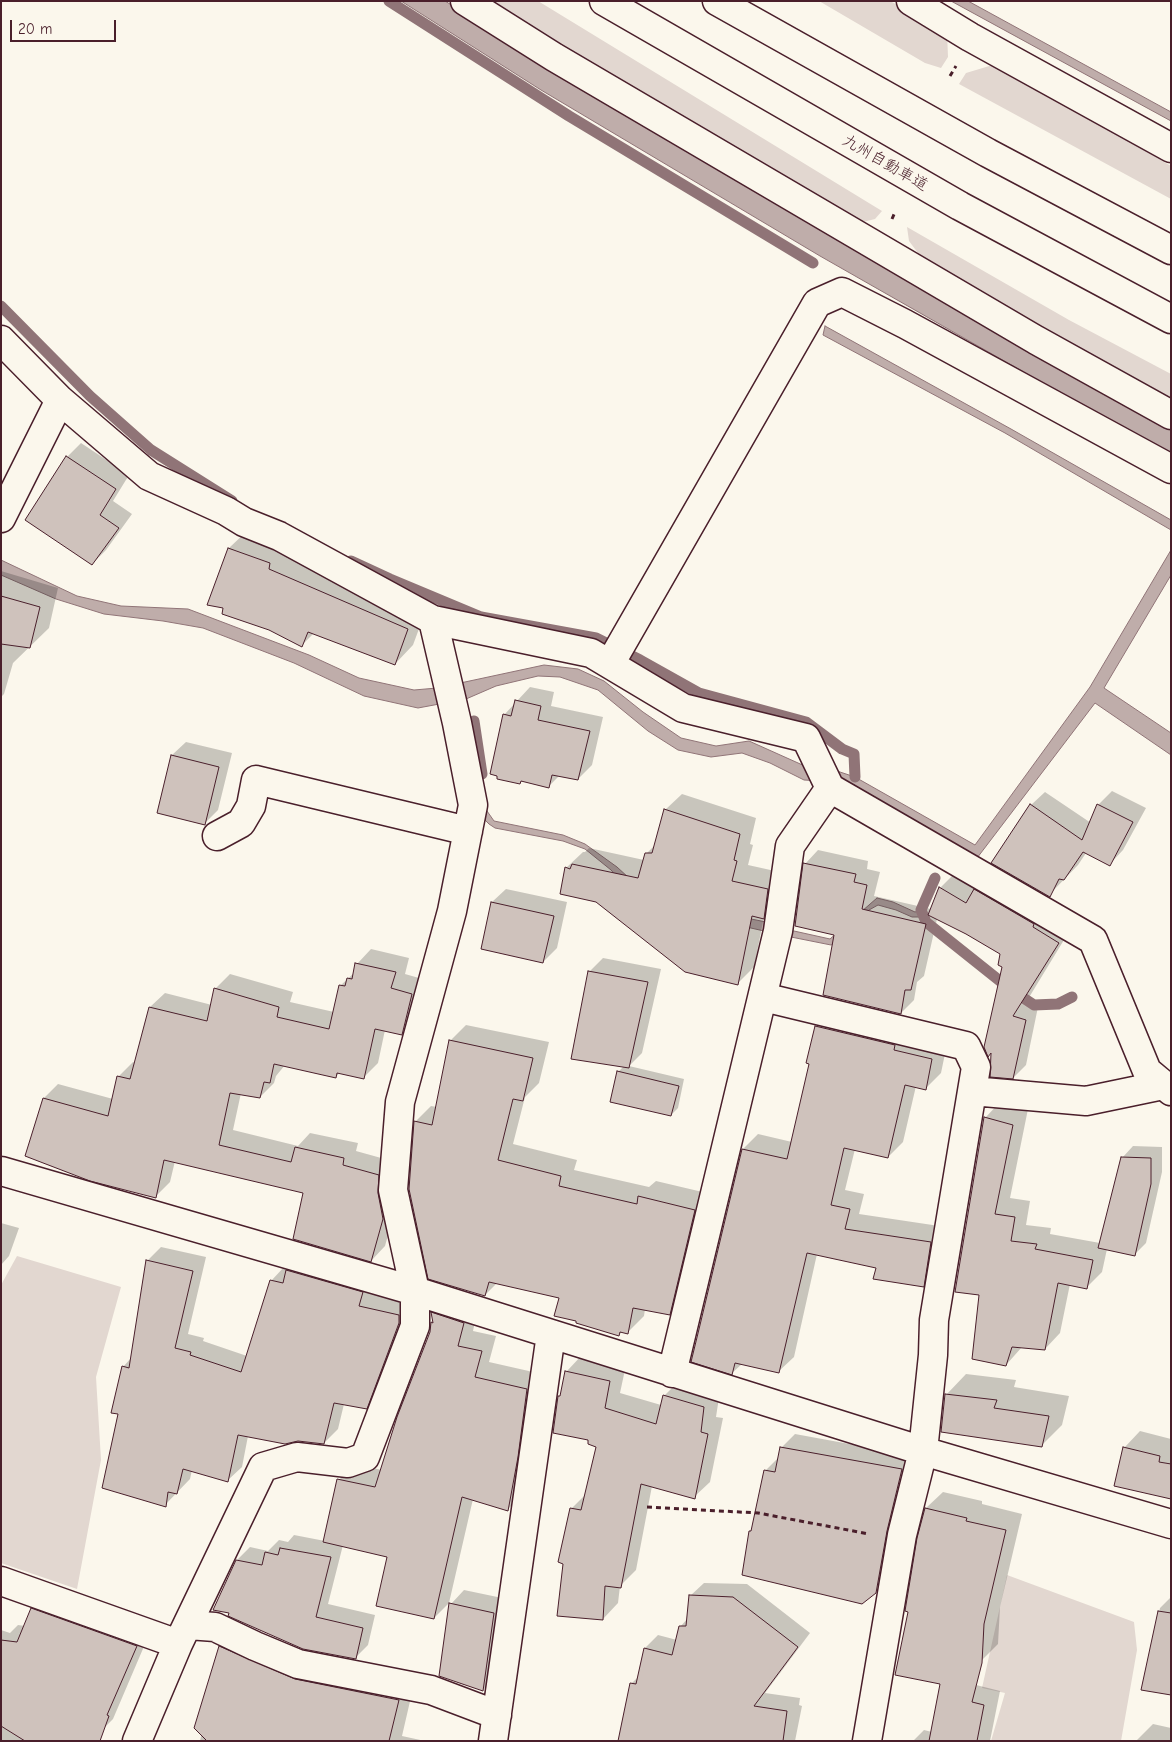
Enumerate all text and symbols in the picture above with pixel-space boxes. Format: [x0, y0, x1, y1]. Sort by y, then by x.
scale bar [12, 10, 119, 42]
text: 20 m [18, 20, 52, 38]
street label: 九州自動車道 [839, 131, 931, 195]

